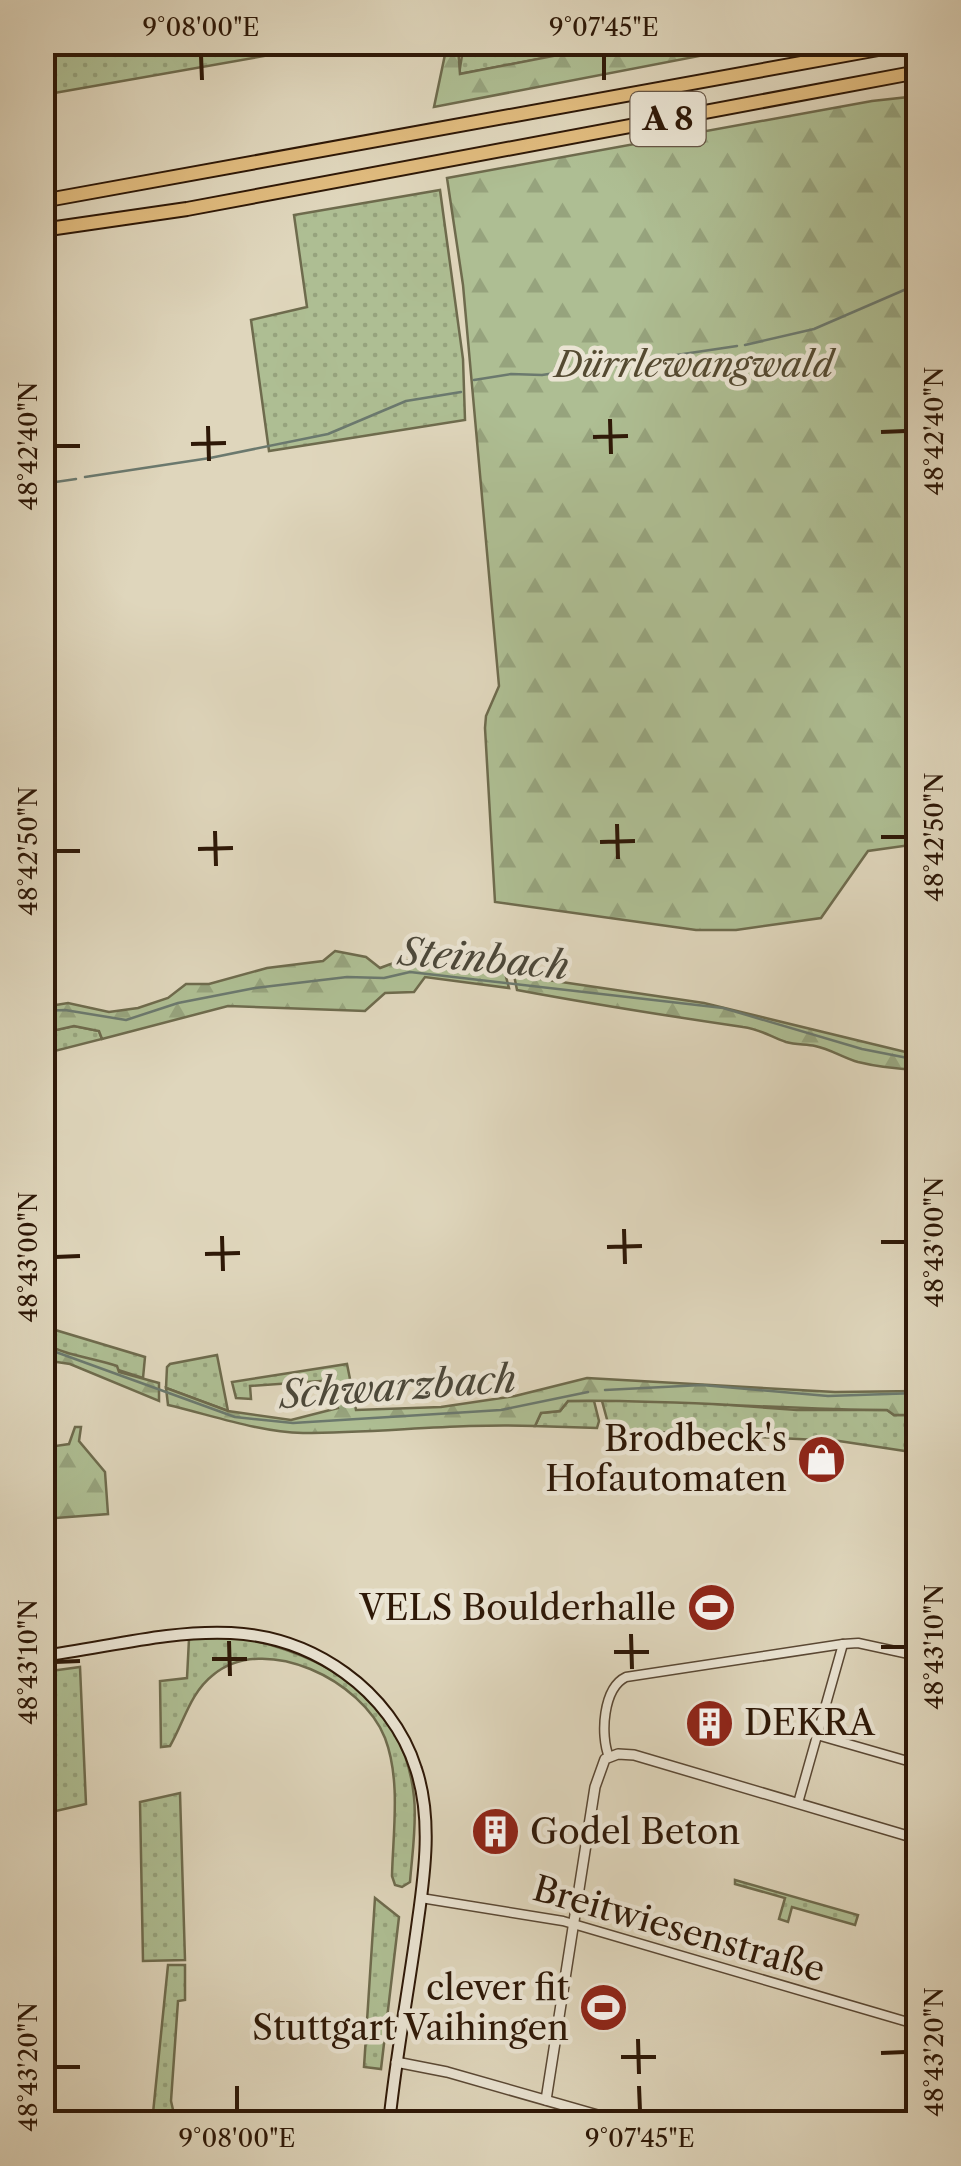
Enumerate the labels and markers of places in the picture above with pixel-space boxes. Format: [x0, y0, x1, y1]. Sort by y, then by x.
place label: Brodbeck's Hofautomaten [545, 1417, 787, 1500]
shop icon: Brodbeck's Hofautomaten [796, 1433, 848, 1485]
sports icon: VELS Boulderhalle [685, 1582, 737, 1634]
place label: VELS Boulderhalle [358, 1586, 676, 1629]
building icon: DEKRA [683, 1697, 735, 1749]
place label: DEKRA [744, 1701, 876, 1744]
building icon: Godel Beton [469, 1806, 521, 1858]
place label: Godel Beton [530, 1810, 740, 1853]
place label: clever fit Stuttgart Vaihingen [252, 1966, 570, 2049]
sports icon: clever fit Stuttgart Vaihingen [578, 1982, 630, 2034]

